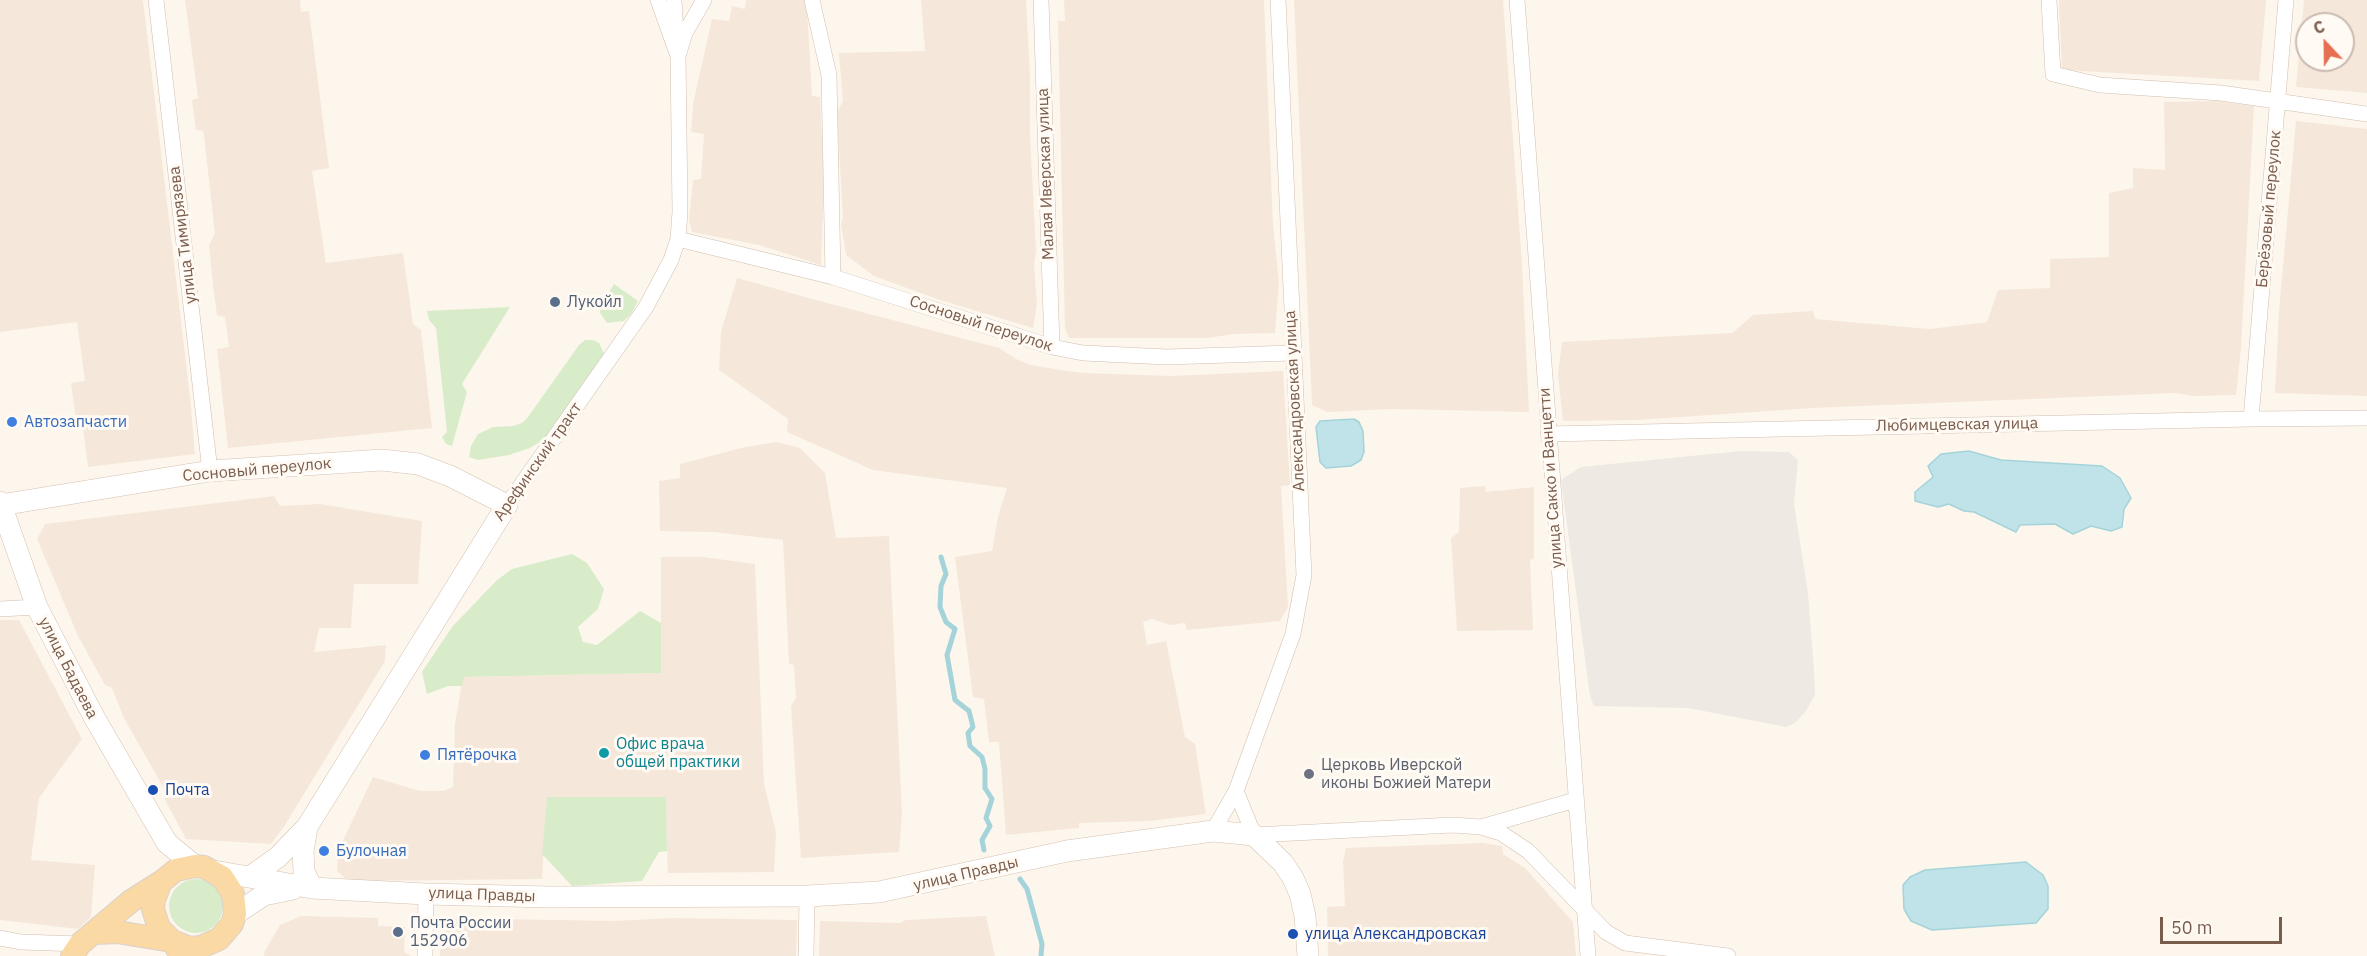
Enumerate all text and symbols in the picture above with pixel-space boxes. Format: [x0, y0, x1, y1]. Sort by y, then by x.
north arrow [2295, 12, 2355, 72]
text: С [2310, 16, 2328, 38]
street label: Малая Иверская улица [1033, 88, 1059, 260]
street label: Берёзовый переулок [2253, 129, 2285, 289]
street label: улица Тимирязева [165, 165, 201, 305]
place label: Лукойл [567, 292, 622, 312]
street label: Сосновый переулок [907, 292, 1055, 356]
marker: Лукойл [548, 295, 562, 309]
street label: Александровская улица [1281, 310, 1309, 492]
street label: улица Сакко и Ванцетти [1535, 387, 1567, 569]
street label: Арефинский тракт [490, 399, 586, 525]
place label: Автозапчасти [24, 412, 127, 432]
street label: Любимцевская улица [1876, 414, 2038, 436]
marker: Автозапчасти [5, 415, 19, 429]
street label: Сосновый переулок [182, 454, 332, 486]
street label: улица Бадаева [34, 614, 102, 722]
place label: Офис врача общей практики [616, 734, 740, 772]
place label: Пятёрочка [437, 745, 517, 765]
marker: Офис врача общей практики [597, 746, 611, 760]
marker: Пятёрочка [418, 748, 432, 762]
place label: Церковь Иверской иконы Божией Матери [1321, 755, 1491, 793]
marker: Церковь Иверской иконы Божией Матери [1302, 767, 1316, 781]
place label: Почта [165, 780, 210, 800]
marker: Почта [146, 783, 160, 797]
place label: Булочная [336, 841, 407, 861]
marker: Булочная [317, 844, 331, 858]
street label: улица Правды [912, 853, 1020, 895]
street label: улица Правды [428, 884, 536, 906]
scale bar [2163, 905, 2284, 943]
place label: Почта России 152906 [410, 913, 511, 951]
text: 50 m [2171, 916, 2213, 939]
place label: улица Александровская [1305, 924, 1486, 944]
marker: Почта России 152906 [391, 925, 405, 939]
marker: улица Александровская [1286, 927, 1300, 941]

